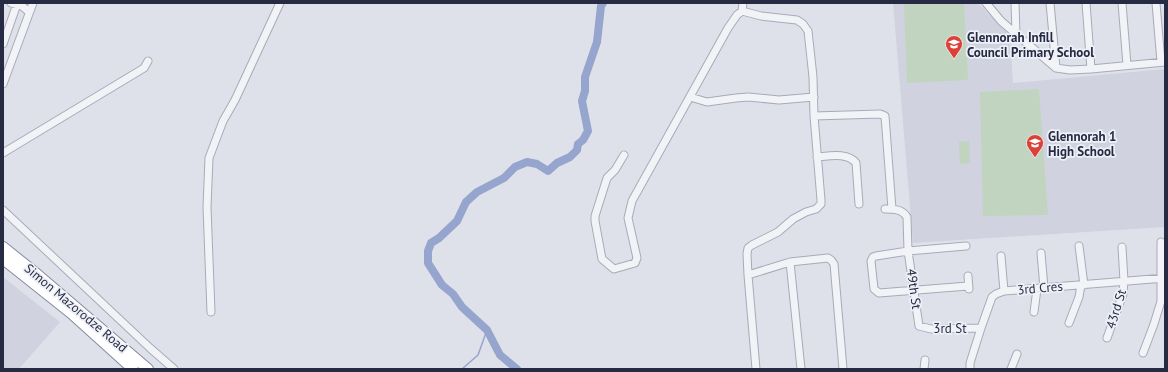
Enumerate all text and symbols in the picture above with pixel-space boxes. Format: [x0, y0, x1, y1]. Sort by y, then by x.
place label: Glennorah Infill Council Primary School [967, 29, 1094, 61]
school or university icon: Glennorah Infill Council Primary School [944, 34, 964, 59]
place label: Glennorah 1 High School [1048, 128, 1116, 160]
school or university icon: Glennorah 1 High School [1025, 133, 1045, 158]
street label: Simon Mazorodze Road [21, 260, 131, 356]
street label: 49th St [903, 268, 925, 311]
street label: 3rd Cres [1017, 278, 1063, 298]
street label: 43rd St [1102, 287, 1130, 331]
street label: 3rd St [933, 320, 967, 337]

